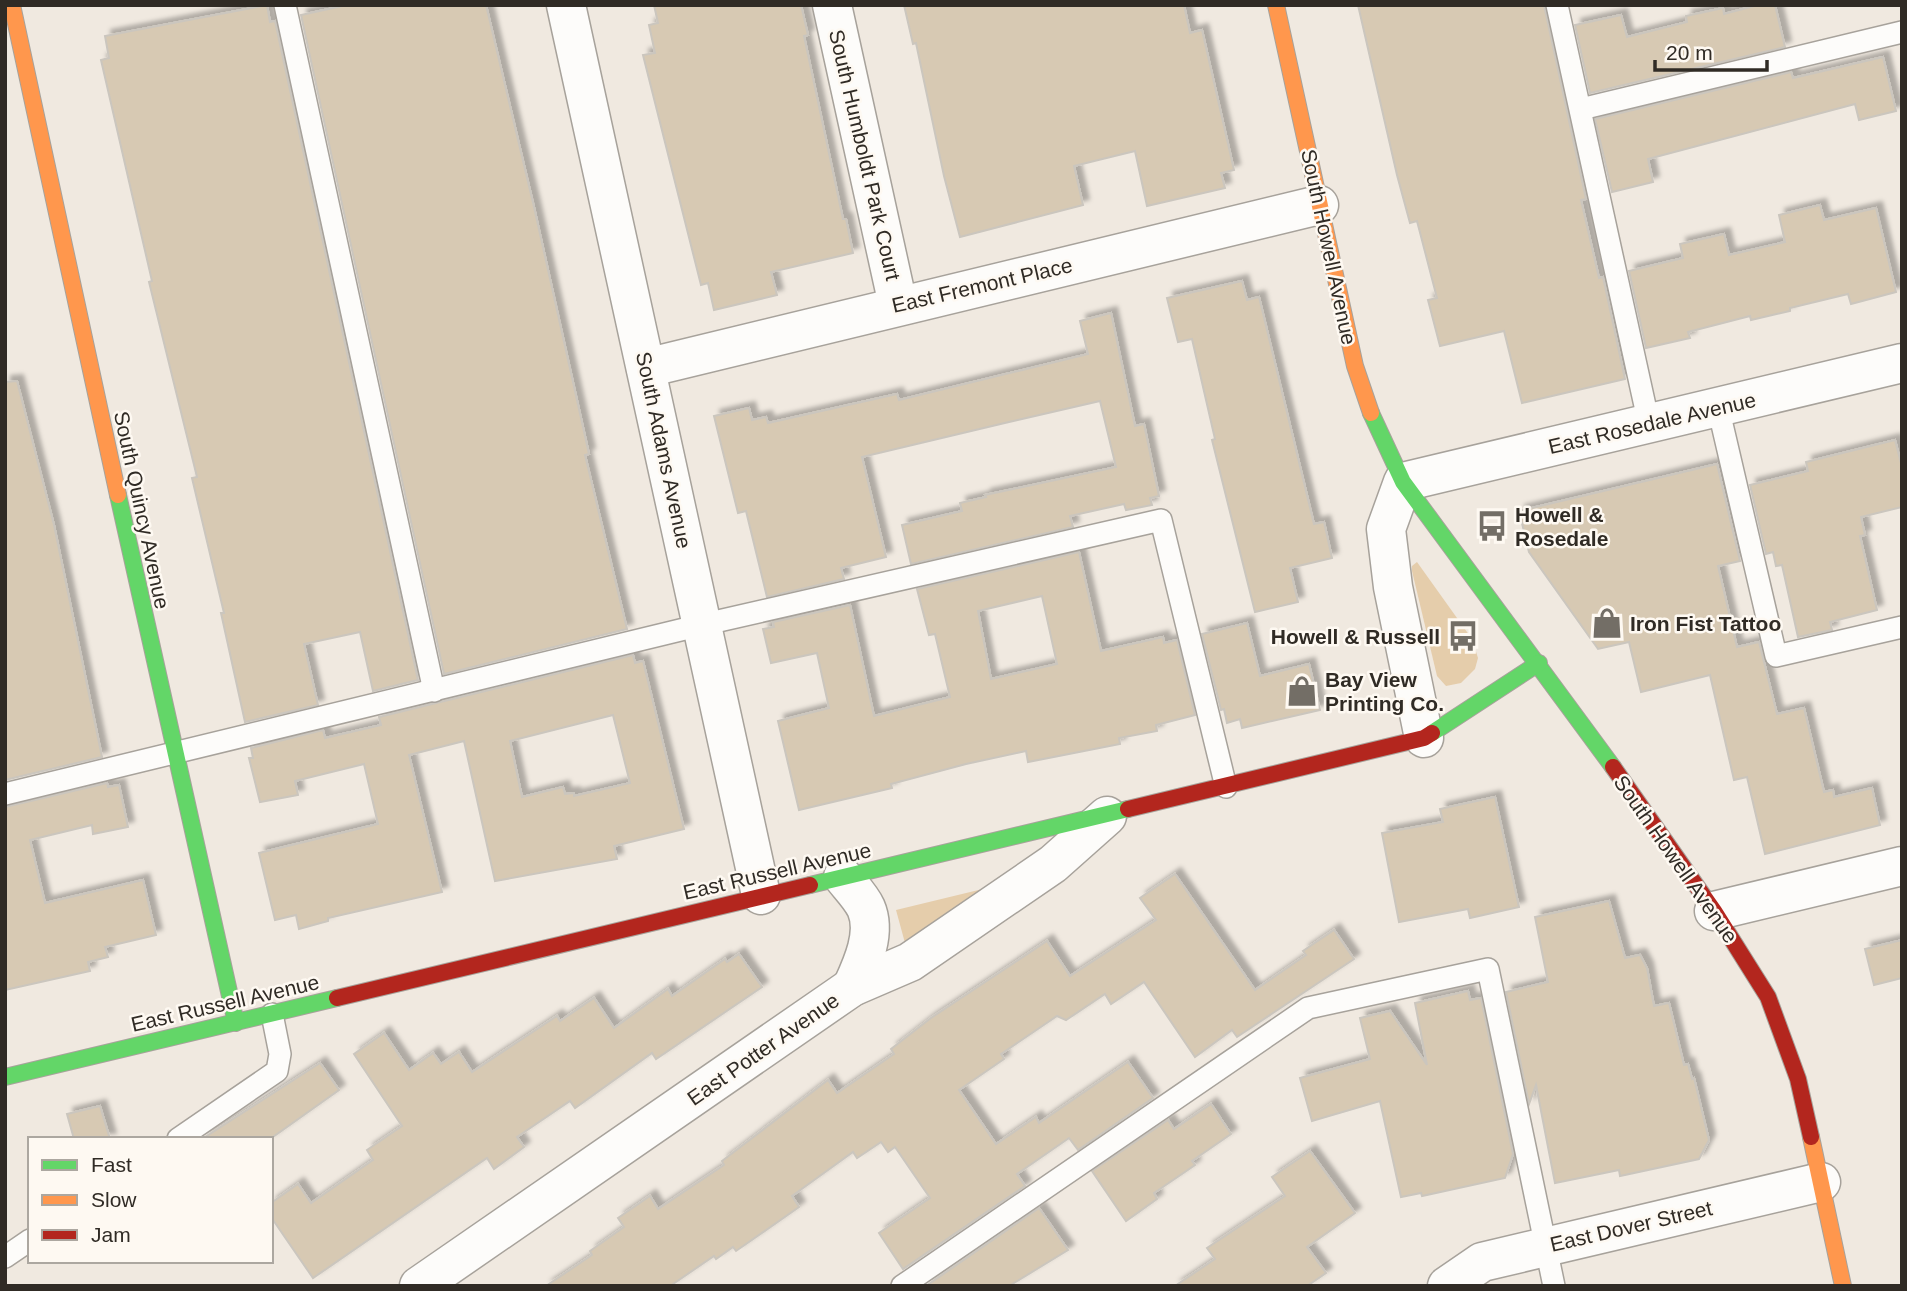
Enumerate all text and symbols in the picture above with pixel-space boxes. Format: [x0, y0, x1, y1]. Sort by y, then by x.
street label: South Humboldt Park Court [825, 27, 905, 283]
scale bar [1655, 28, 1767, 72]
text: 20 m [1666, 41, 1713, 64]
street label: South Howell Avenue [1297, 147, 1361, 347]
street label: East Fremont Place [890, 253, 1074, 317]
street label: South Adams Avenue [632, 350, 696, 550]
street label: East Rosedale Avenue [1546, 388, 1758, 458]
street label: South Quincy Avenue [110, 409, 174, 611]
place label: Howell & Rosedale [1515, 503, 1608, 550]
bus stop icon: Howell & Rosedale [1475, 509, 1509, 543]
shop icon: Iron Fist Tattoo [1590, 606, 1624, 640]
place label: Iron Fist Tattoo [1630, 612, 1781, 635]
bus stop icon: Howell & Russell [1446, 619, 1480, 653]
place label: Howell & Russell [1271, 625, 1440, 648]
place label: Bay View Printing Co. [1325, 668, 1444, 715]
shop icon: Bay View Printing Co. [1285, 674, 1319, 708]
street label: South Howell Avenue [1609, 771, 1743, 947]
street label: East Russell Avenue [681, 838, 873, 904]
street label: East Russell Avenue [129, 970, 321, 1036]
street label: East Potter Avenue [683, 988, 843, 1110]
legend [28, 1137, 273, 1263]
text: Fast [91, 1153, 132, 1176]
text: Slow [91, 1188, 137, 1211]
street label: East Dover Street [1548, 1196, 1714, 1256]
text: Jam [91, 1223, 131, 1246]

